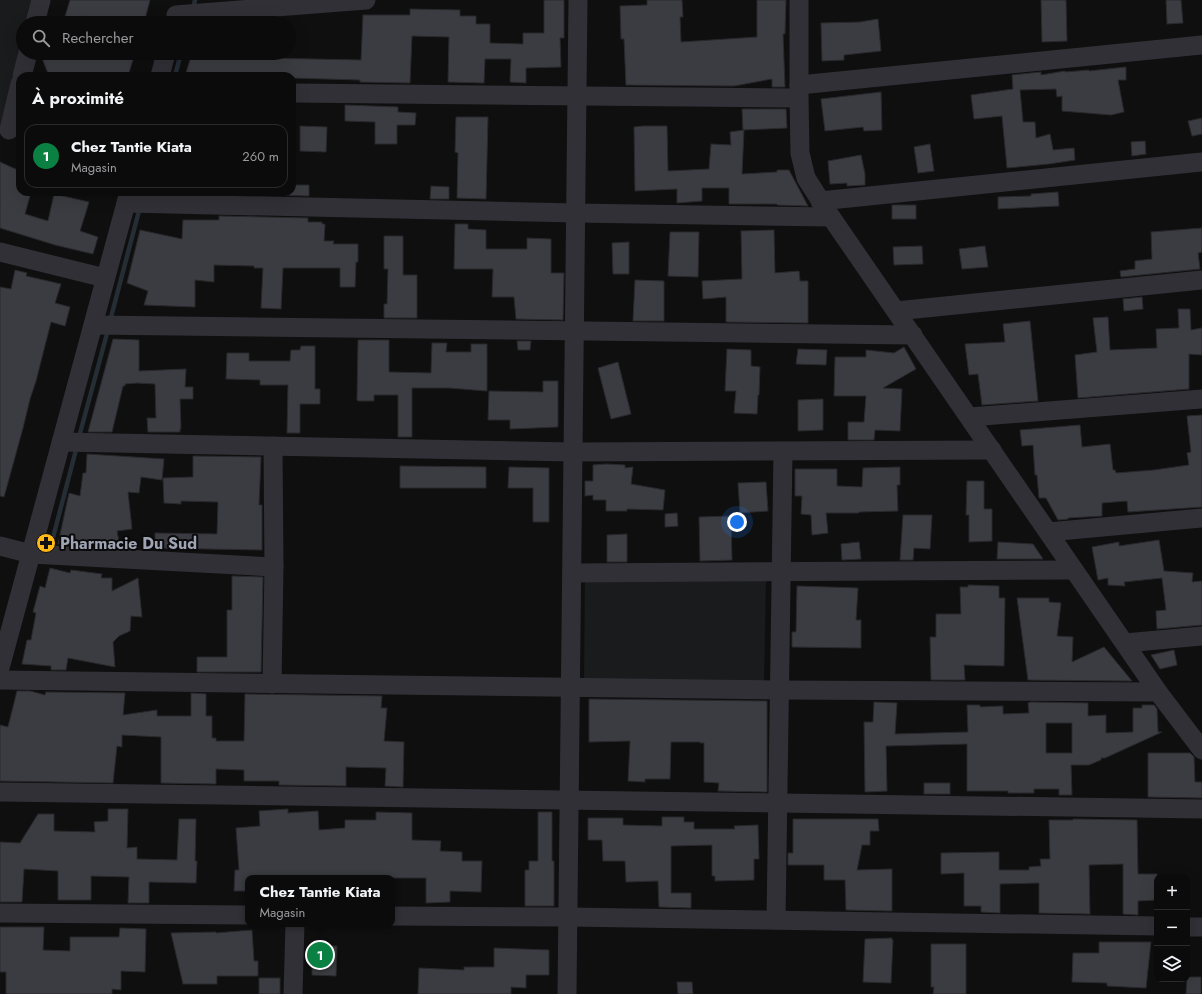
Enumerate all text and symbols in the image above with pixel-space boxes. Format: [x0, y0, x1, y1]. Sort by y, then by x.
search box [16, 16, 296, 60]
icon: search [30, 27, 52, 49]
text: Rechercher [62, 27, 134, 49]
text: À proximité [32, 86, 124, 110]
text: Chez Tantie Kiata [71, 136, 192, 158]
text: 1 [43, 147, 49, 166]
text: 260 m [242, 147, 279, 166]
text: Magasin [71, 158, 117, 177]
your location [727, 512, 747, 532]
pharmacy icon: Pharmacie Du Sud [35, 532, 57, 554]
place label: Pharmacie Du Sud [60, 532, 197, 555]
map controls [1154, 874, 1190, 982]
button: + [1154, 874, 1190, 910]
popup [245, 875, 395, 927]
text: Chez Tantie Kiata [260, 881, 380, 903]
text: Magasin [260, 903, 305, 922]
button: − [1154, 910, 1190, 946]
pin: 1 [307, 940, 333, 970]
button: layers [1154, 946, 1190, 982]

